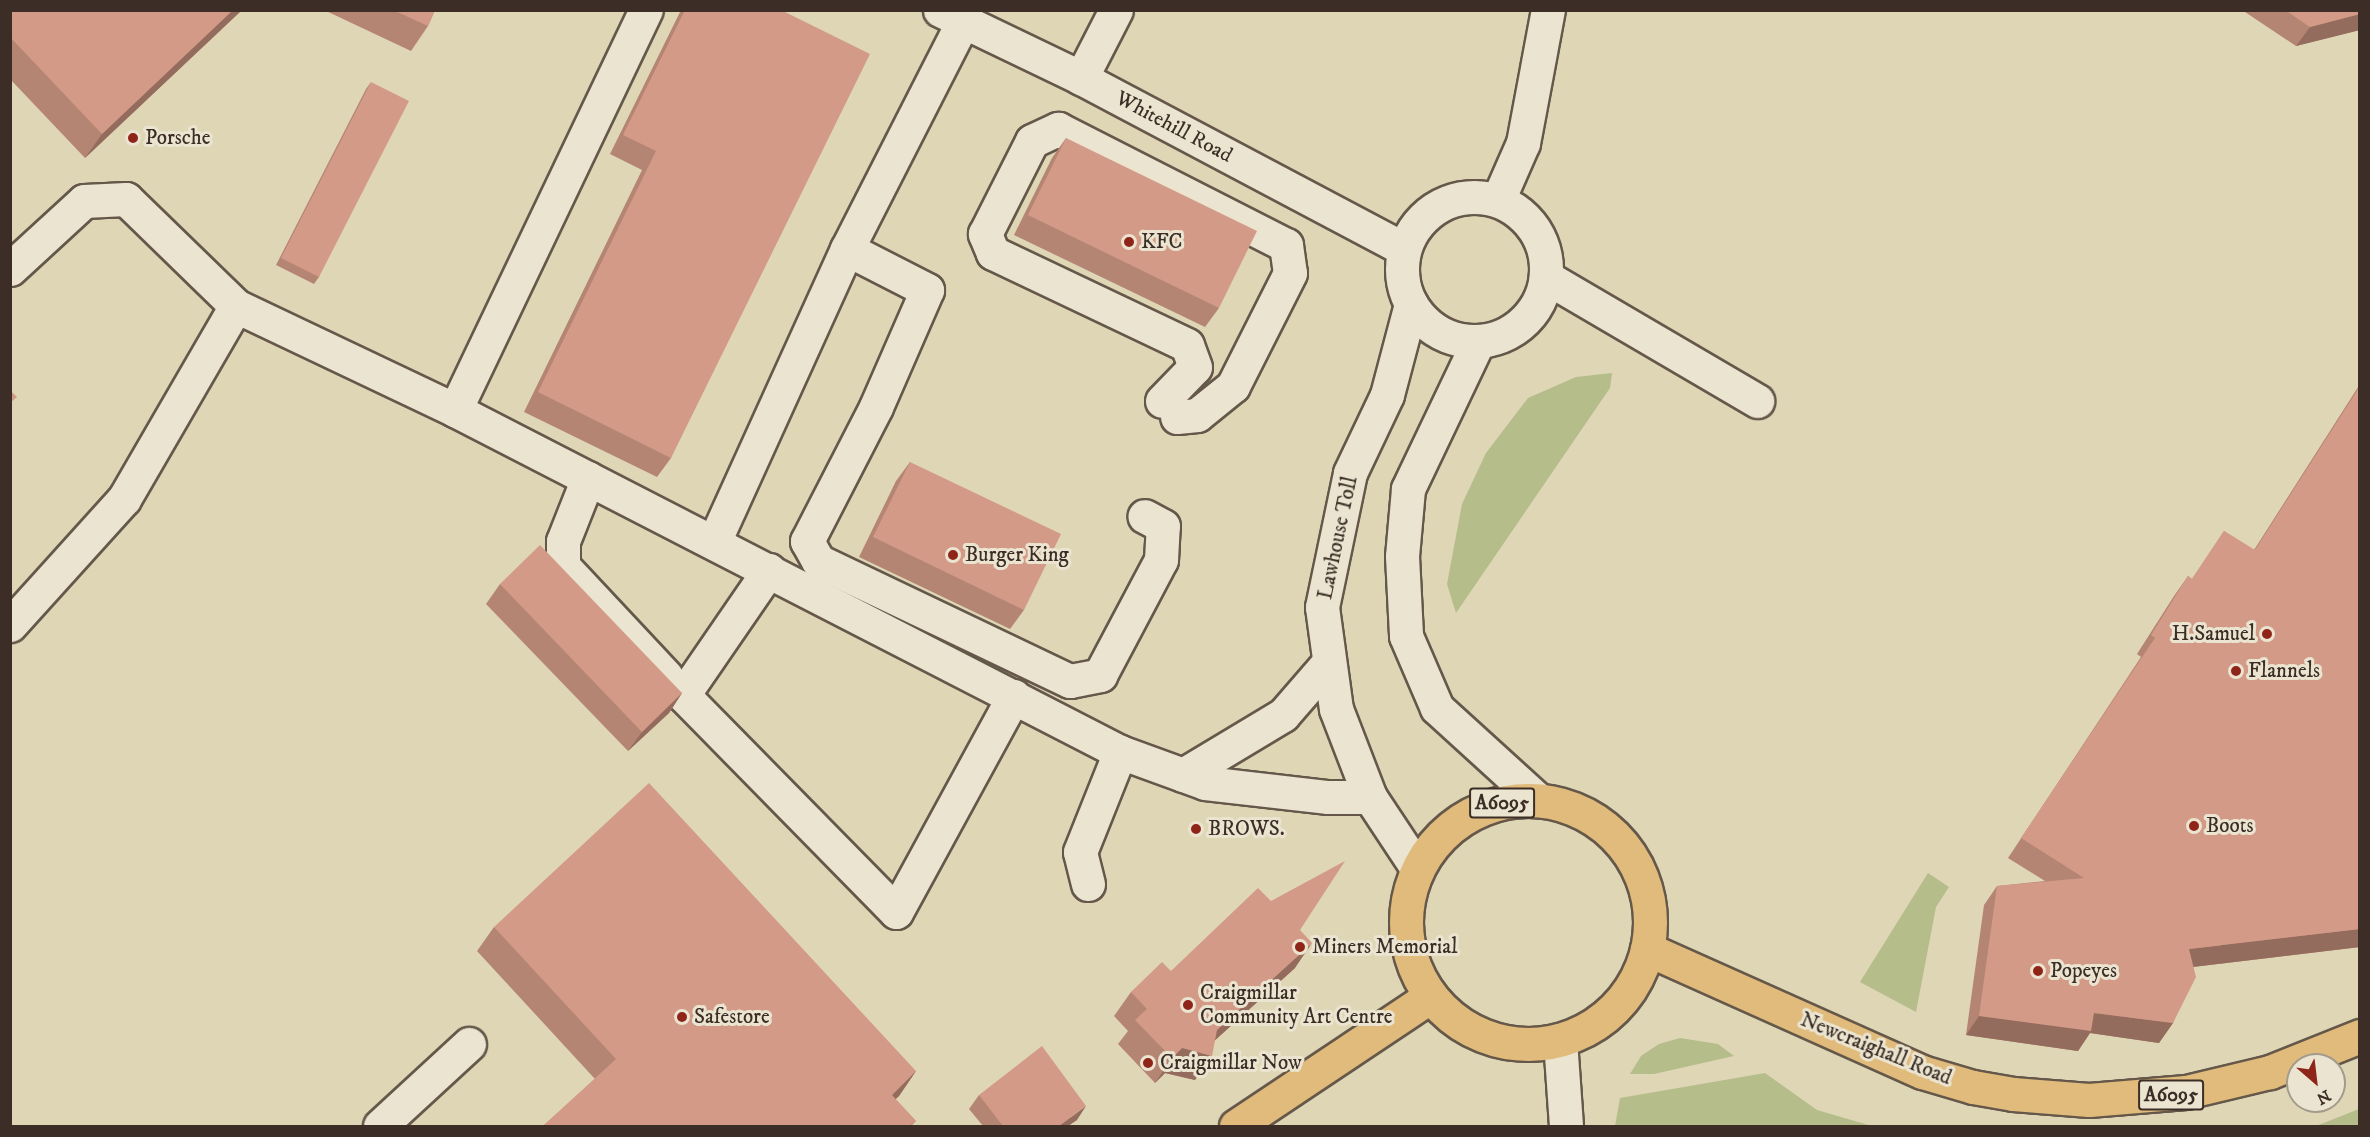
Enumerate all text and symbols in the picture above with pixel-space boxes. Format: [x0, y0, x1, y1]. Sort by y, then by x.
street label: Whitehill Road [1111, 86, 1237, 168]
place label: Porsche [145, 125, 210, 151]
marker: Porsche [126, 131, 140, 145]
place label: KFC [1141, 229, 1183, 255]
marker: KFC [1122, 235, 1136, 249]
street label: Lawhouse Toll [1313, 474, 1363, 602]
place label: Burger King [965, 542, 1069, 568]
marker: Burger King [946, 548, 960, 562]
place label: H.Samuel [2172, 621, 2255, 647]
marker: H.Samuel [2260, 627, 2274, 641]
place label: Flannels [2248, 658, 2320, 684]
marker: Flannels [2229, 664, 2243, 678]
road number: A6095 [1469, 786, 1535, 820]
place label: Boots [2206, 813, 2253, 839]
place label: BROWS. [1208, 816, 1285, 842]
marker: Boots [2187, 819, 2201, 833]
marker: BROWS. [1189, 822, 1203, 836]
place label: Miners Memorial [1312, 934, 1457, 960]
marker: Miners Memorial [1293, 940, 1307, 954]
place label: Popeyes [2050, 958, 2117, 984]
marker: Popeyes [2031, 964, 2045, 978]
place label: Craigmillar Community Art Centre [1200, 980, 1392, 1030]
marker: Craigmillar Community Art Centre [1181, 998, 1195, 1012]
place label: Safestore [694, 1004, 770, 1030]
street label: Newcraighall Road [1797, 1007, 1955, 1091]
marker: Safestore [675, 1010, 689, 1024]
place label: Craigmillar Now [1160, 1050, 1302, 1076]
north arrow [2286, 1053, 2346, 1113]
marker: Craigmillar Now [1141, 1056, 1155, 1070]
road number: A6095 [2138, 1078, 2204, 1112]
text: N [2313, 1085, 2334, 1109]

